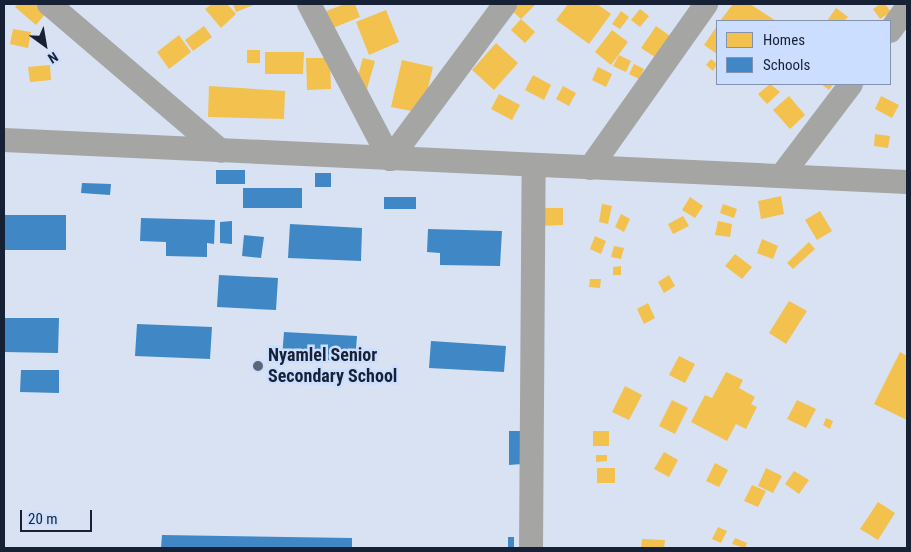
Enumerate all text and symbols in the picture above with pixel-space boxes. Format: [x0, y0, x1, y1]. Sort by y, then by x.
north arrow [20, 20, 70, 70]
legend [716, 20, 891, 85]
text: Homes [763, 31, 805, 49]
text: N [45, 49, 61, 67]
text: Schools [763, 56, 810, 74]
place label: Nyamlel Senior Secondary School [268, 345, 397, 388]
marker: Nyamlel Senior Secondary School [252, 360, 264, 372]
scale bar [22, 500, 95, 532]
text: 20 m [28, 510, 58, 528]

